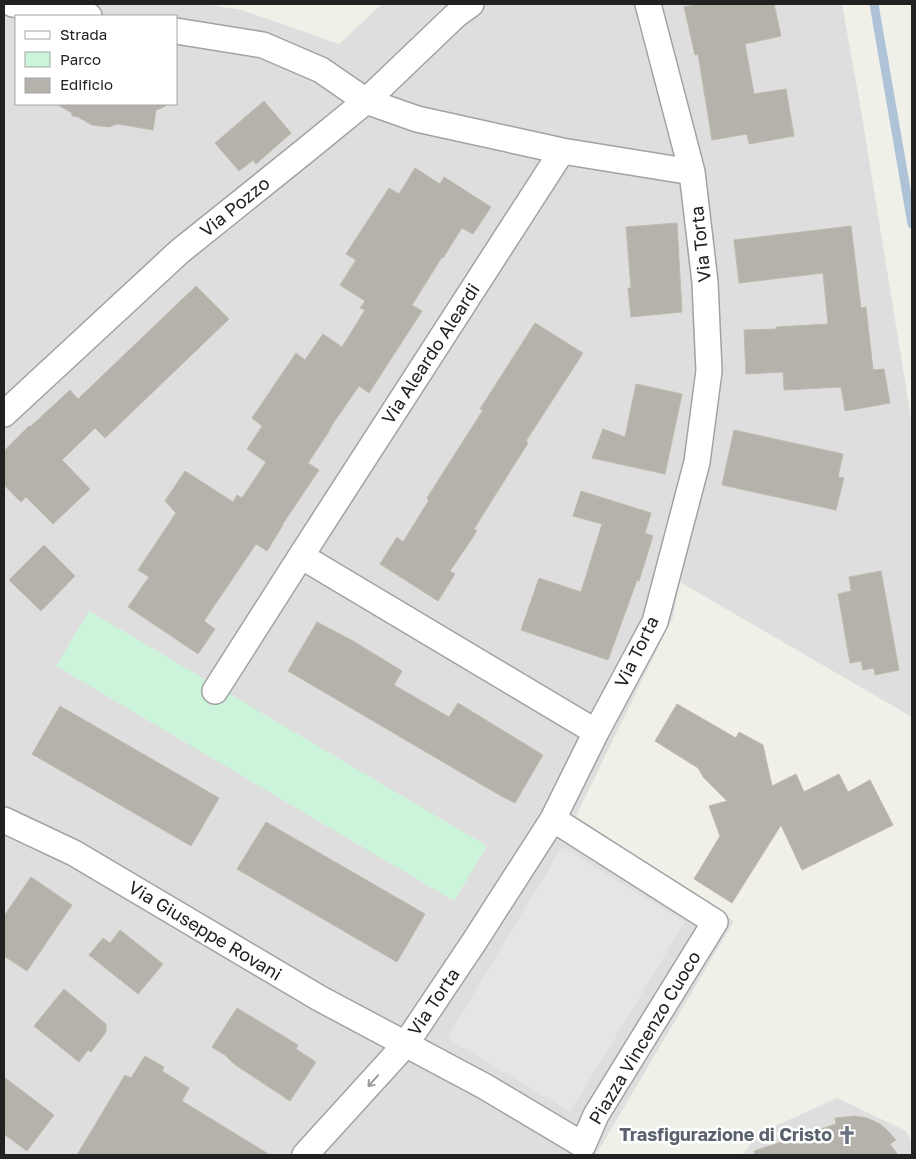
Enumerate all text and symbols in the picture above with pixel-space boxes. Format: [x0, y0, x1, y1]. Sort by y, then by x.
legend [15, 15, 178, 105]
text: Strada [60, 25, 107, 43]
text: Parco [60, 50, 101, 68]
text: Edificio [60, 75, 113, 93]
street label: Via Pozzo [195, 171, 274, 241]
street label: Via Torta [685, 205, 715, 283]
street label: Via Aleardo Aleardi [376, 279, 484, 428]
street label: Via Torta [609, 612, 663, 691]
street label: Via Giuseppe Rovani [125, 876, 286, 985]
street label: Piazza Vincenzo Cuoco [584, 947, 705, 1128]
street label: Via Torta [403, 964, 464, 1039]
one-way arrow [367, 1074, 378, 1087]
place label: Trasfigurazione di Cristo [619, 1123, 832, 1145]
church icon: Trasfigurazione di Cristo [836, 1124, 858, 1146]

